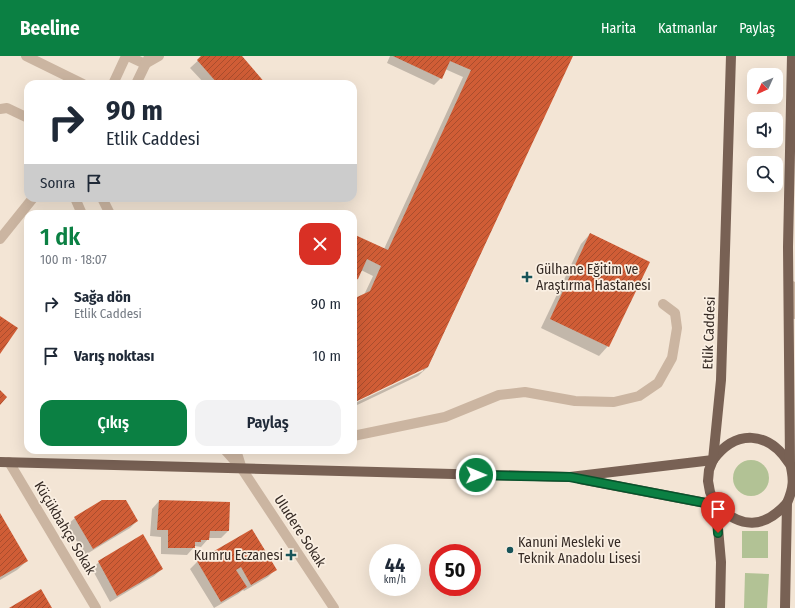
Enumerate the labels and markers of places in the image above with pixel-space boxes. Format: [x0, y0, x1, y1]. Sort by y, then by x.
place label: Gülhane Eğitim ve Araştırma Hastanesi [536, 261, 651, 294]
marker: Gülhane Eğitim ve Araştırma Hastanesi [521, 271, 533, 283]
pin [701, 492, 735, 533]
place label: Kanuni Mesleki ve Teknik Anadolu Lisesi [518, 534, 641, 567]
marker: Kanuni Mesleki ve Teknik Anadolu Lisesi [505, 545, 515, 555]
place label: Kumru Eczanesi [194, 547, 283, 564]
marker: Kumru Eczanesi [286, 550, 296, 560]

